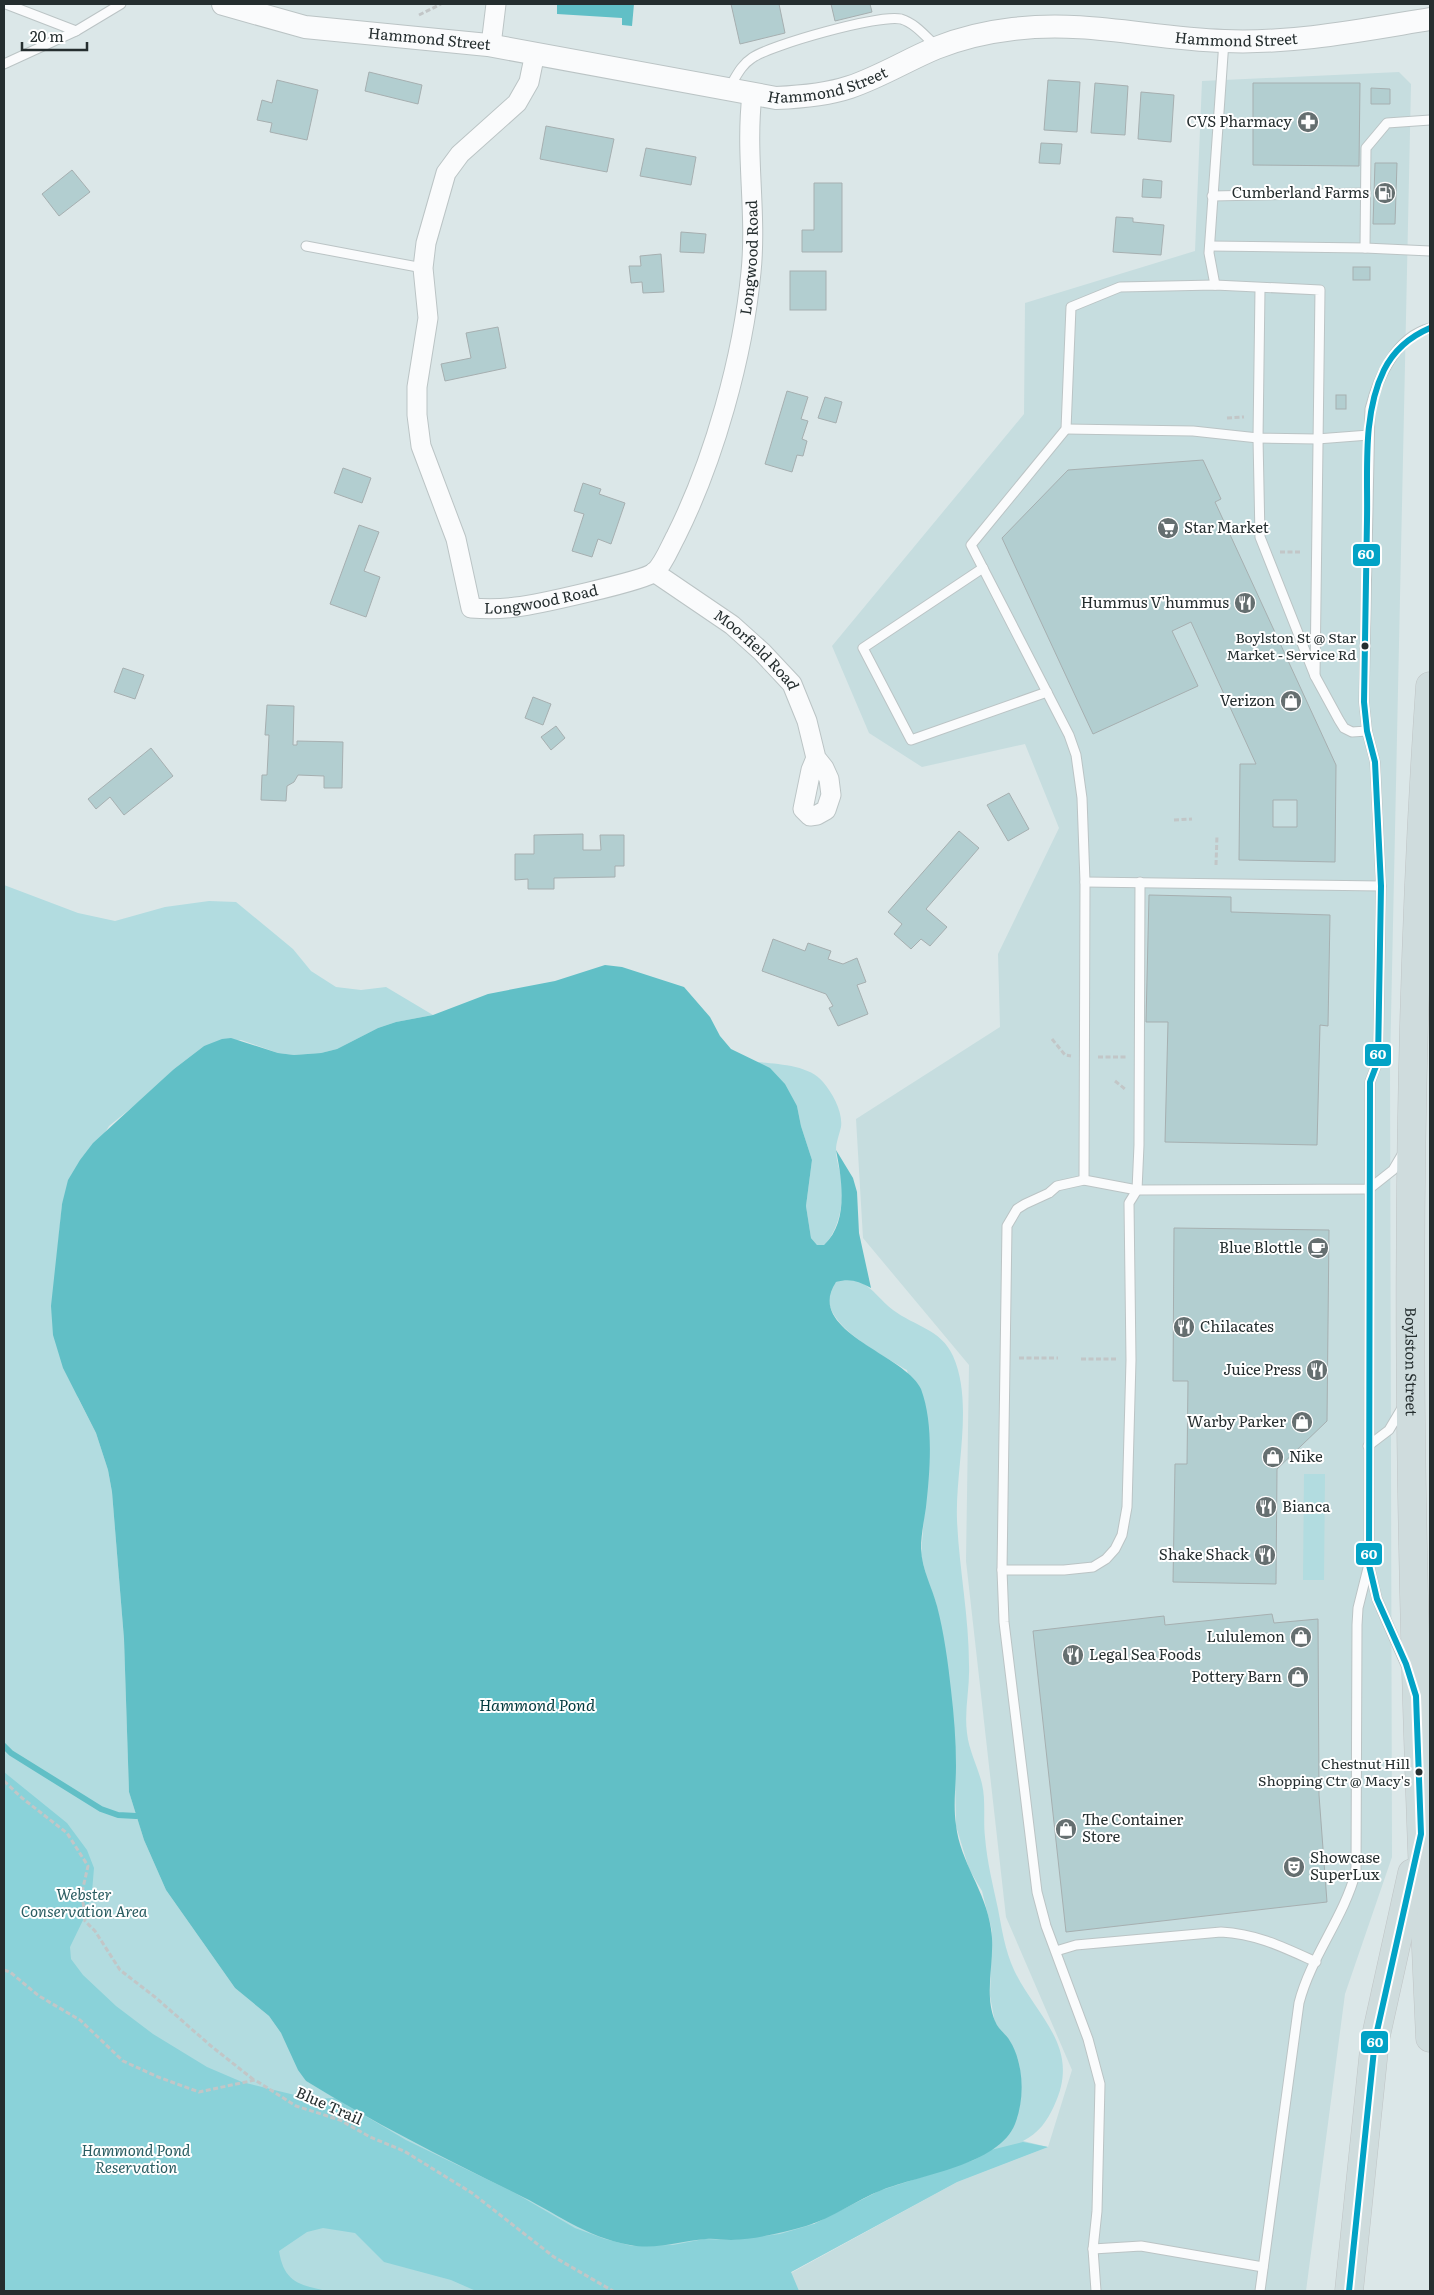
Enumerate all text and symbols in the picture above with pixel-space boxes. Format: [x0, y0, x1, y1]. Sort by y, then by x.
scale bar [22, 20, 88, 52]
street label: Hammond Street [367, 20, 492, 55]
text: 20 m [30, 24, 64, 47]
street label: Hammond Street [1174, 25, 1299, 51]
street label: Hammond Street [766, 60, 891, 109]
place label: CVS Pharmacy [1187, 109, 1292, 132]
pharmacy icon: CVS Pharmacy [1296, 110, 1320, 134]
place label: Cumberland Farms [1232, 180, 1369, 203]
fuel station icon: Cumberland Farms [1373, 181, 1397, 205]
street label: Longwood Road [733, 200, 763, 316]
place label: Star Market [1184, 515, 1269, 538]
supermarket icon: Star Market [1156, 516, 1180, 540]
line badge: 60 [1352, 543, 1381, 567]
text: 60 [1358, 543, 1375, 563]
street label: Longwood Road [484, 577, 600, 619]
place label: Hummus V'hummus [1081, 590, 1229, 613]
restaurant icon: Hummus V'hummus [1233, 591, 1257, 615]
street label: Moorfield Road [710, 603, 806, 693]
place label: Boylston St @ Star Market - Service Rd [1226, 627, 1356, 664]
marker: Boylston St @ Star Market - Service Rd [1360, 641, 1370, 651]
place label: Verizon [1220, 688, 1275, 711]
shop icon: Verizon [1279, 689, 1303, 713]
line badge: 60 [1364, 1043, 1392, 1067]
text: 60 [1370, 1043, 1387, 1063]
place label: Blue Blottle [1219, 1235, 1302, 1258]
cafe icon: Blue Blottle [1306, 1236, 1330, 1260]
street label: Boylston Street [1400, 1307, 1424, 1416]
place label: Chilacates [1200, 1314, 1274, 1337]
restaurant icon: Chilacates [1172, 1315, 1196, 1339]
place label: Juice Press [1223, 1357, 1301, 1380]
restaurant icon: Juice Press [1305, 1358, 1329, 1382]
place label: Warby Parker [1187, 1409, 1286, 1432]
shop icon: Warby Parker [1290, 1410, 1314, 1434]
place label: Nike [1289, 1444, 1323, 1467]
shop icon: Nike [1261, 1445, 1285, 1469]
place label: Bianca [1282, 1494, 1331, 1517]
restaurant icon: Bianca [1254, 1495, 1278, 1519]
place label: Shake Shack [1159, 1542, 1250, 1565]
line badge: 60 [1355, 1542, 1383, 1566]
restaurant icon: Shake Shack [1253, 1543, 1277, 1567]
text: 60 [1361, 1543, 1378, 1563]
place label: Lululemon [1206, 1624, 1285, 1647]
shop icon: Lululemon [1289, 1625, 1313, 1649]
place label: Legal Sea Foods [1089, 1642, 1201, 1665]
restaurant icon: Legal Sea Foods [1061, 1643, 1085, 1667]
place label: Pottery Barn [1191, 1664, 1282, 1687]
shop icon: Pottery Barn [1286, 1665, 1310, 1689]
water label: Hammond Pond [479, 1692, 596, 1716]
place label: Chestnut Hill Shopping Ctr @ Macy's [1258, 1753, 1410, 1790]
marker: Chestnut Hill Shopping Ctr @ Macy's [1414, 1767, 1424, 1777]
place label: The Container Store [1082, 1807, 1183, 1847]
shop icon: The Container Store [1054, 1817, 1078, 1841]
place label: Showcase SuperLux [1310, 1845, 1380, 1885]
theatre icon: Showcase SuperLux [1282, 1855, 1306, 1879]
park label: Webster Conservation Area [21, 1882, 148, 1922]
line badge: 60 [1360, 2030, 1389, 2054]
text: 60 [1367, 2031, 1384, 2051]
street label: Blue Trail [293, 2080, 367, 2130]
park label: Hammond Pond Reservation [82, 2138, 191, 2178]

